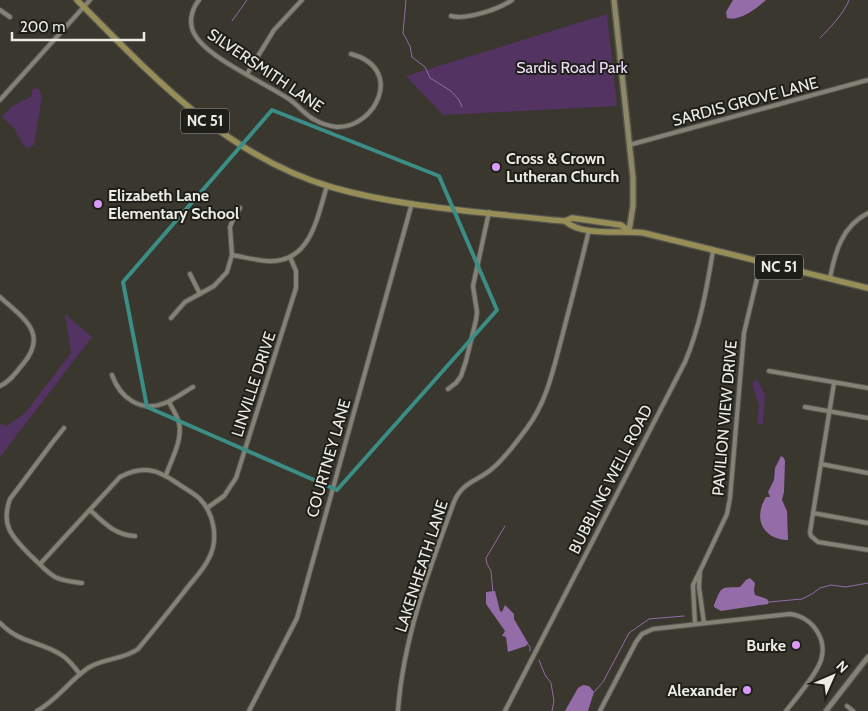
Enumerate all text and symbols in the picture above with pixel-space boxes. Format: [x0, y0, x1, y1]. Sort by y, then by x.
scale bar [12, 10, 145, 42]
text: 200 m [20, 18, 65, 36]
street label: SILVERSMITH LANE [204, 25, 327, 116]
park label: Sardis Road Park [516, 58, 629, 77]
street label: SARDIS GROVE LANE [670, 73, 820, 130]
road number: NC 51 [181, 108, 229, 134]
place label: Cross & Crown Lutheran Church [506, 149, 619, 186]
marker: Cross & Crown Lutheran Church [490, 161, 502, 173]
place label: Elizabeth Lane Elementary School [108, 186, 239, 223]
marker: Elizabeth Lane Elementary School [92, 198, 104, 210]
road number: NC 51 [755, 254, 803, 280]
street label: LINVILLE DRIVE [227, 329, 279, 439]
street label: PAVILION VIEW DRIVE [708, 339, 741, 497]
street label: COURTNEY LANE [302, 397, 355, 520]
street label: BUBBLING WELL ROAD [565, 401, 656, 557]
street label: LAKENHEATH LANE [391, 498, 452, 635]
place label: Burke [746, 636, 786, 655]
marker: Burke [790, 639, 802, 651]
north arrow [808, 651, 858, 701]
text: N [832, 657, 852, 677]
place label: Alexander [668, 681, 738, 700]
marker: Alexander [741, 684, 753, 696]

